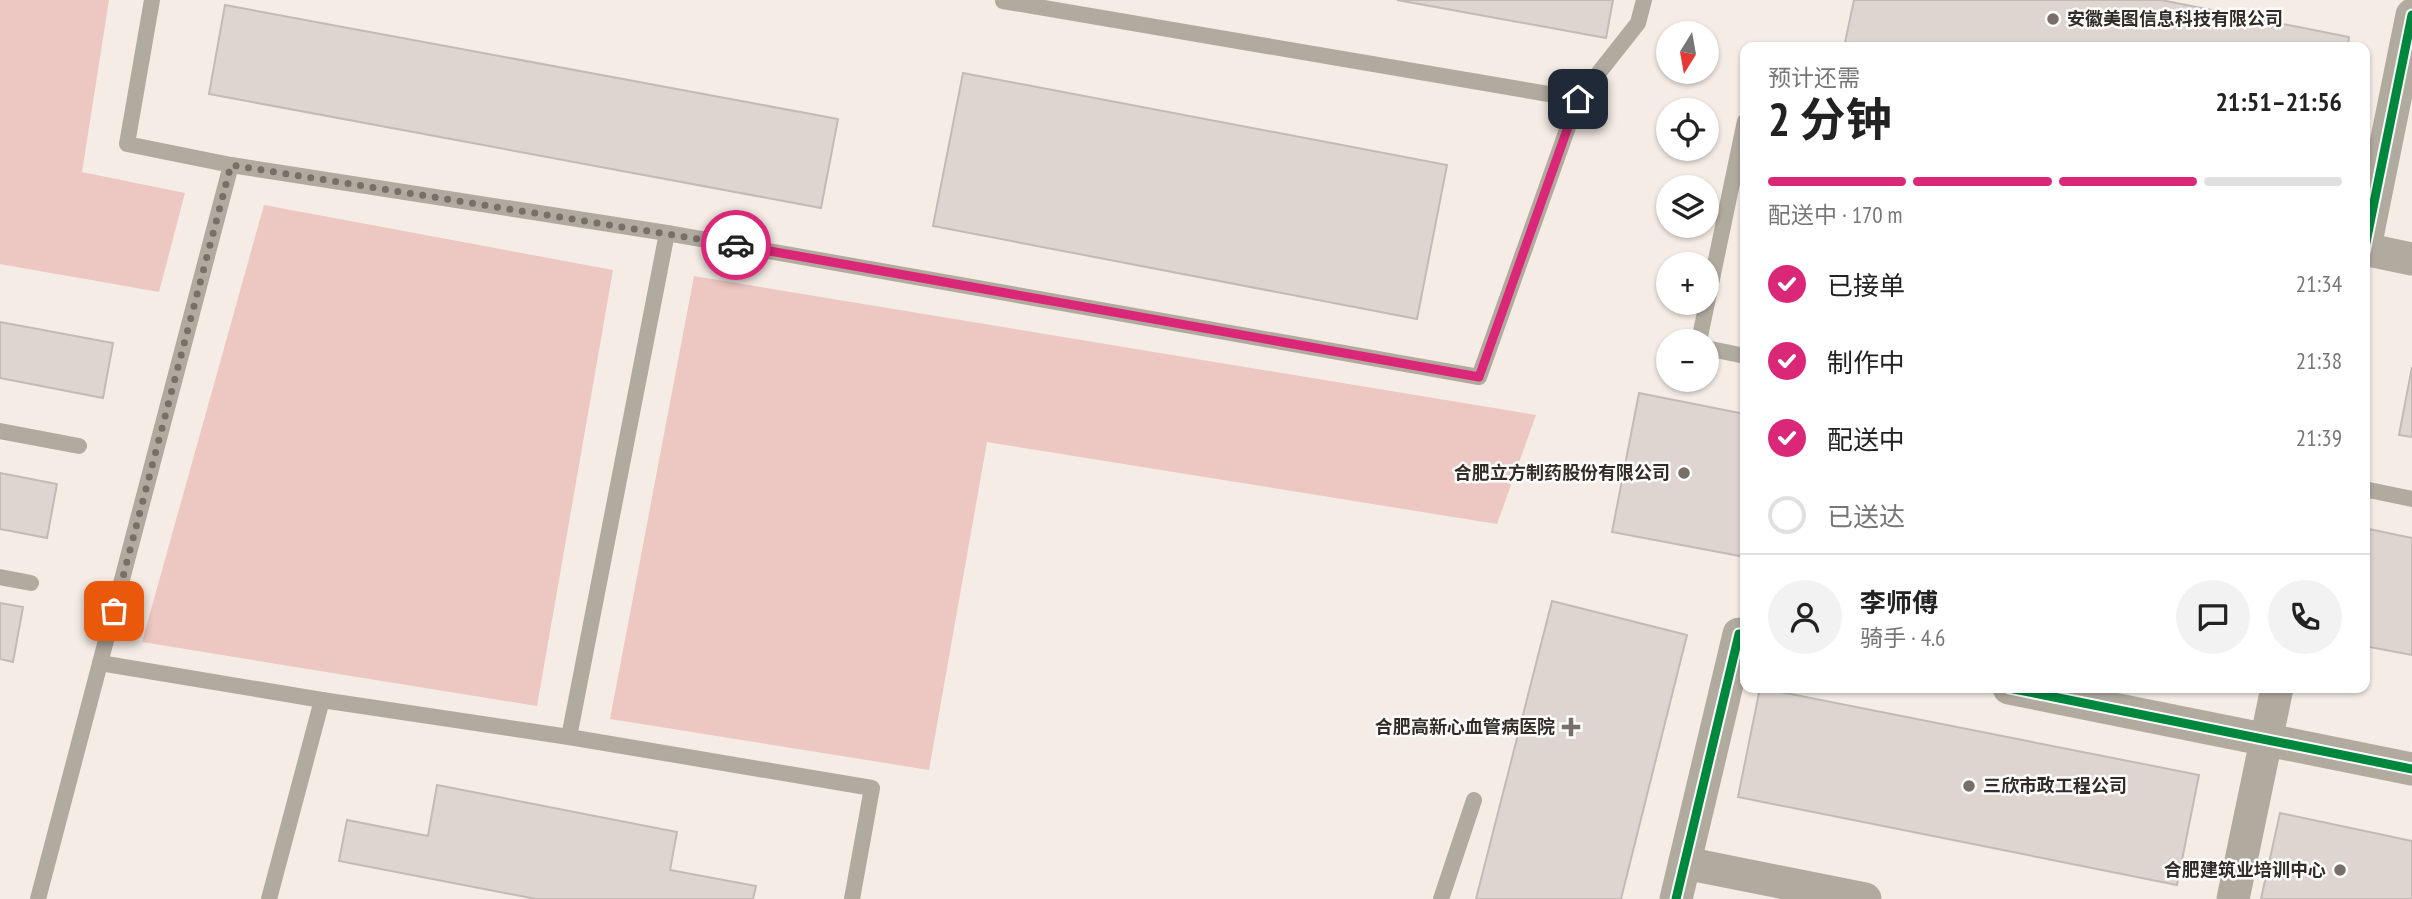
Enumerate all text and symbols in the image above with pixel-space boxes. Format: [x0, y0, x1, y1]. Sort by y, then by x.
place label: 安徽美图信息科技有限公司 [2067, 7, 2283, 30]
marker: 安徽美图信息科技有限公司 [2045, 11, 2061, 27]
north arrow [1656, 21, 1718, 84]
map controls [1656, 21, 1719, 392]
text: 预计还需 [1768, 63, 1860, 92]
pin [1548, 69, 1608, 129]
icon: home [1559, 80, 1597, 118]
text: 21:51–21:56 [2215, 85, 2342, 118]
text: 2 分钟 [1768, 89, 1891, 149]
button: locate [1656, 98, 1719, 161]
button: layers [1656, 175, 1719, 238]
text: 配送中 · 170 m [1768, 200, 1903, 229]
courier [701, 210, 771, 280]
icon: car [717, 226, 755, 264]
button: + [1656, 252, 1719, 315]
icon: check [1768, 265, 1806, 303]
text: 已接单 [1827, 269, 1905, 302]
text: 21:34 [2296, 269, 2342, 298]
button: − [1656, 329, 1719, 392]
icon: check [1768, 342, 1806, 380]
text: 制作中 [1827, 346, 1905, 379]
text: 21:38 [2296, 346, 2342, 375]
icon: check [1768, 419, 1806, 457]
text: 配送中 [1827, 423, 1905, 456]
text: 21:39 [2296, 423, 2342, 452]
place label: 合肥立方制药股份有限公司 [1454, 461, 1670, 484]
marker: 合肥立方制药股份有限公司 [1676, 465, 1692, 481]
text: 已送达 [1827, 500, 1905, 533]
button: person [1768, 580, 1842, 654]
button: chat [2176, 580, 2250, 654]
button: phone [2268, 580, 2342, 654]
pin [84, 581, 144, 641]
text: 李师傅 [1860, 586, 1938, 619]
icon: bag [95, 592, 133, 630]
text: 骑手 · 4.6 [1860, 623, 1945, 652]
place label: 合肥高新心血管病医院 [1375, 715, 1555, 738]
marker: 合肥高新心血管病医院 [1561, 717, 1581, 737]
place label: 三欣市政工程公司 [1983, 774, 2127, 797]
marker: 三欣市政工程公司 [1961, 778, 1977, 794]
place label: 合肥建筑业培训中心 [2164, 858, 2326, 881]
marker: 合肥建筑业培训中心 [2332, 862, 2348, 878]

